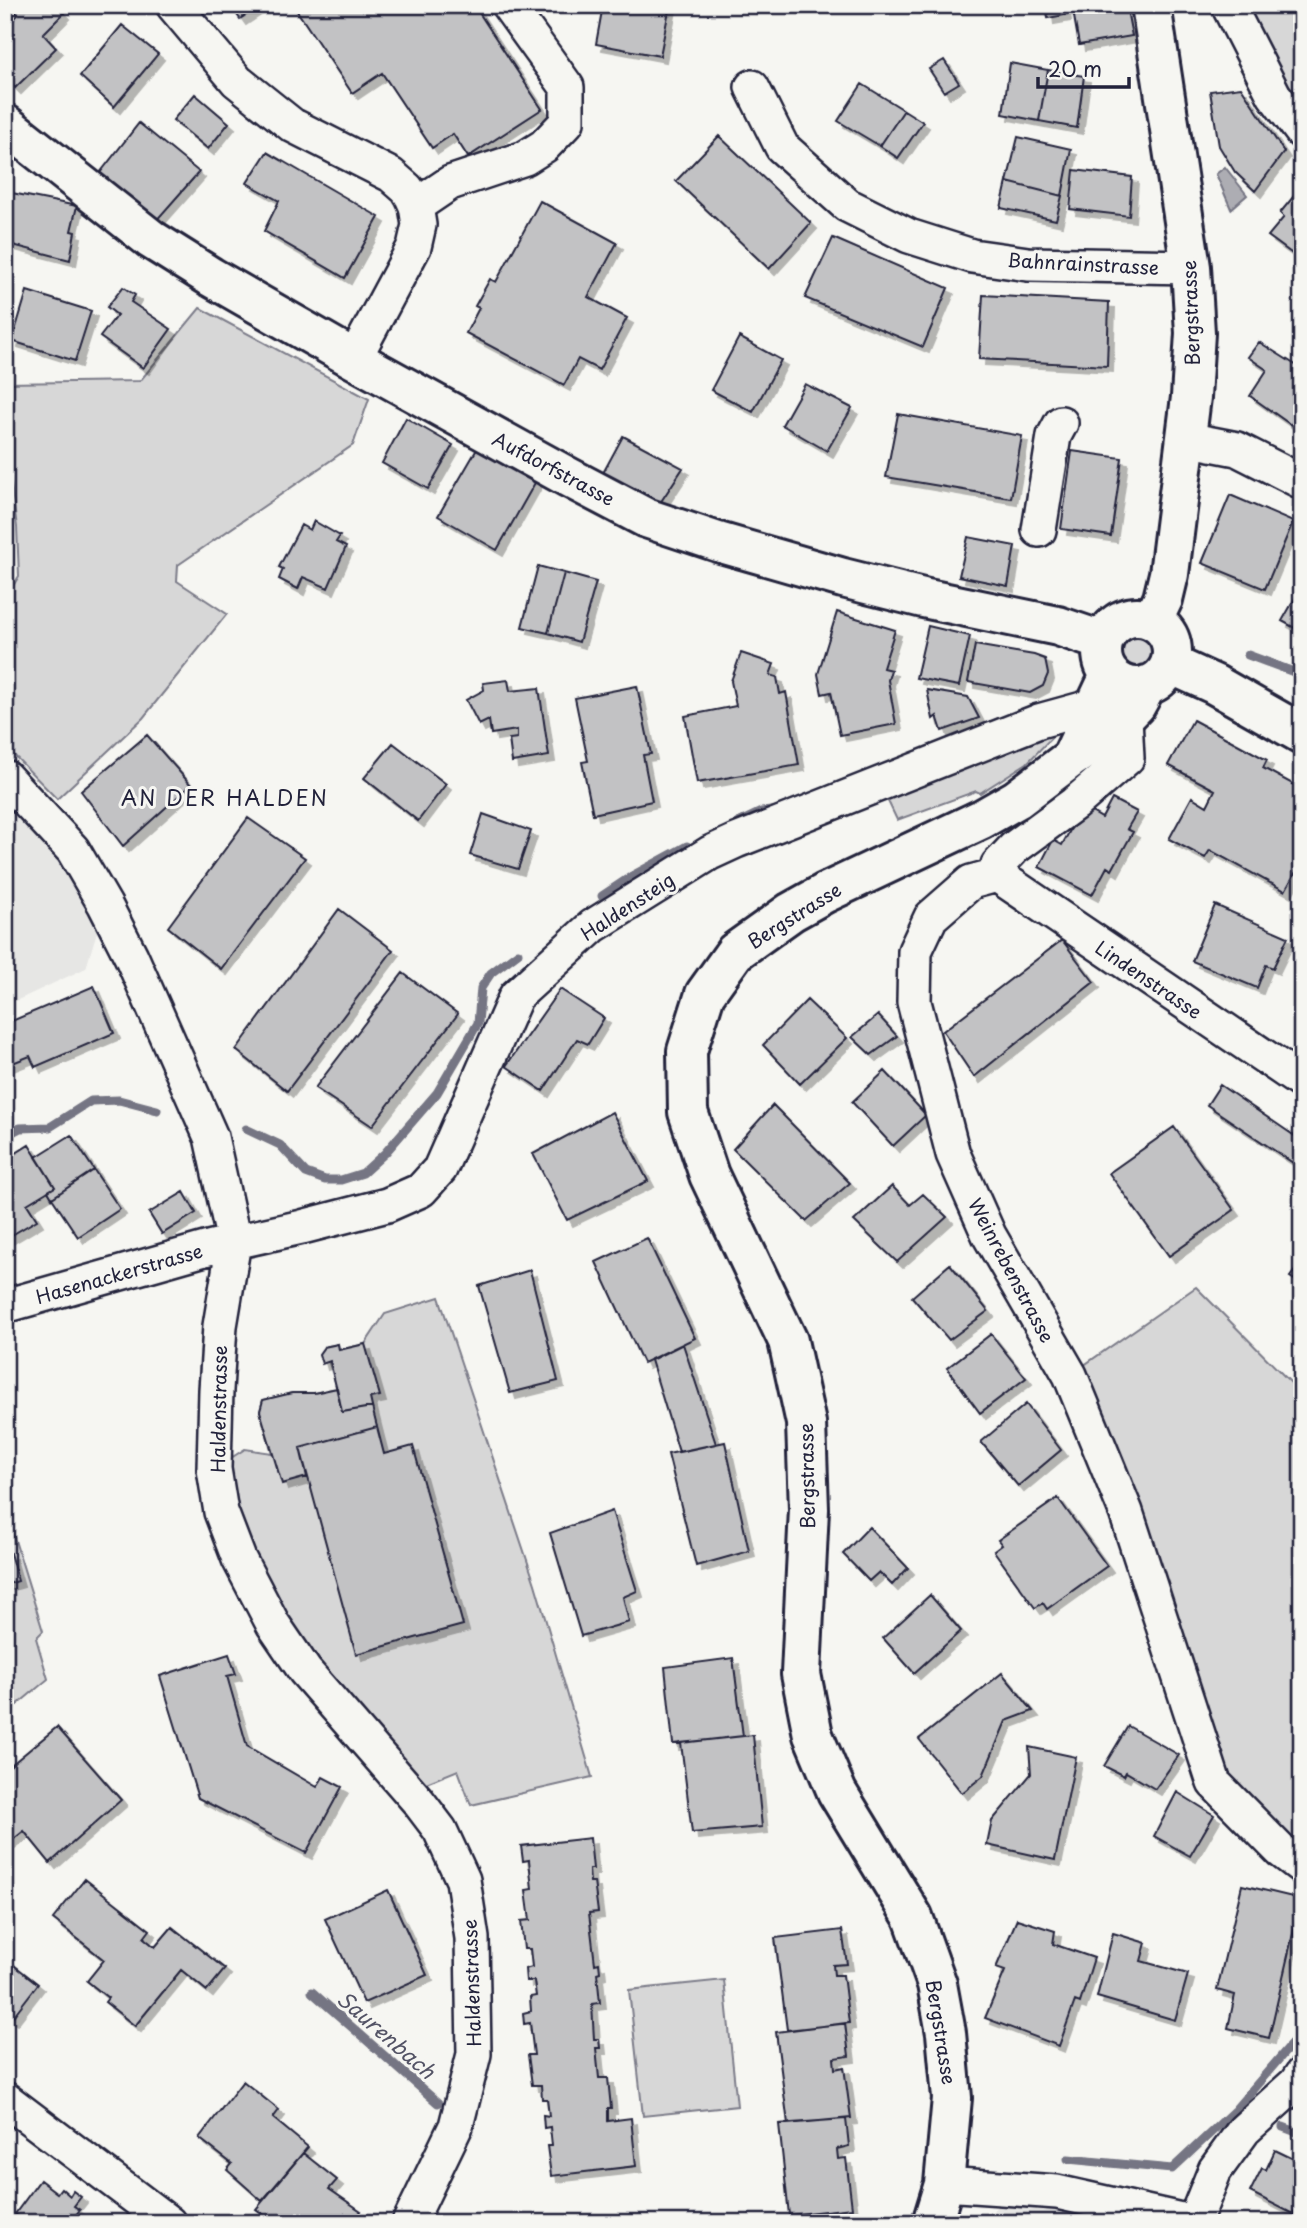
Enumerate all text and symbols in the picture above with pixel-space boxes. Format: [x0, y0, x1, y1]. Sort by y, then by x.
scale bar [1038, 46, 1128, 90]
text: 20 m [1048, 52, 1102, 84]
street label: Bahnrainstrasse [1006, 245, 1160, 281]
street label: Bergstrasse [1174, 260, 1206, 366]
street label: Aufdorfstrasse [488, 424, 620, 512]
district label: AN DER HALDEN [121, 781, 329, 813]
street label: Haldensteig [575, 865, 679, 947]
street label: Bergstrasse [742, 875, 846, 955]
street label: Lindenstrasse [1090, 933, 1208, 1025]
street label: Weinrebenstrasse [962, 1193, 1062, 1347]
street label: Hasenackerstrasse [32, 1236, 206, 1310]
street label: Haldenstrasse [203, 1345, 233, 1473]
street label: Bergstrasse [791, 1423, 821, 1529]
street label: Haldenstrasse [455, 1919, 487, 2047]
street label: Bergstrasse [920, 1978, 964, 2086]
water label: Saurenbach [331, 1982, 444, 2086]

